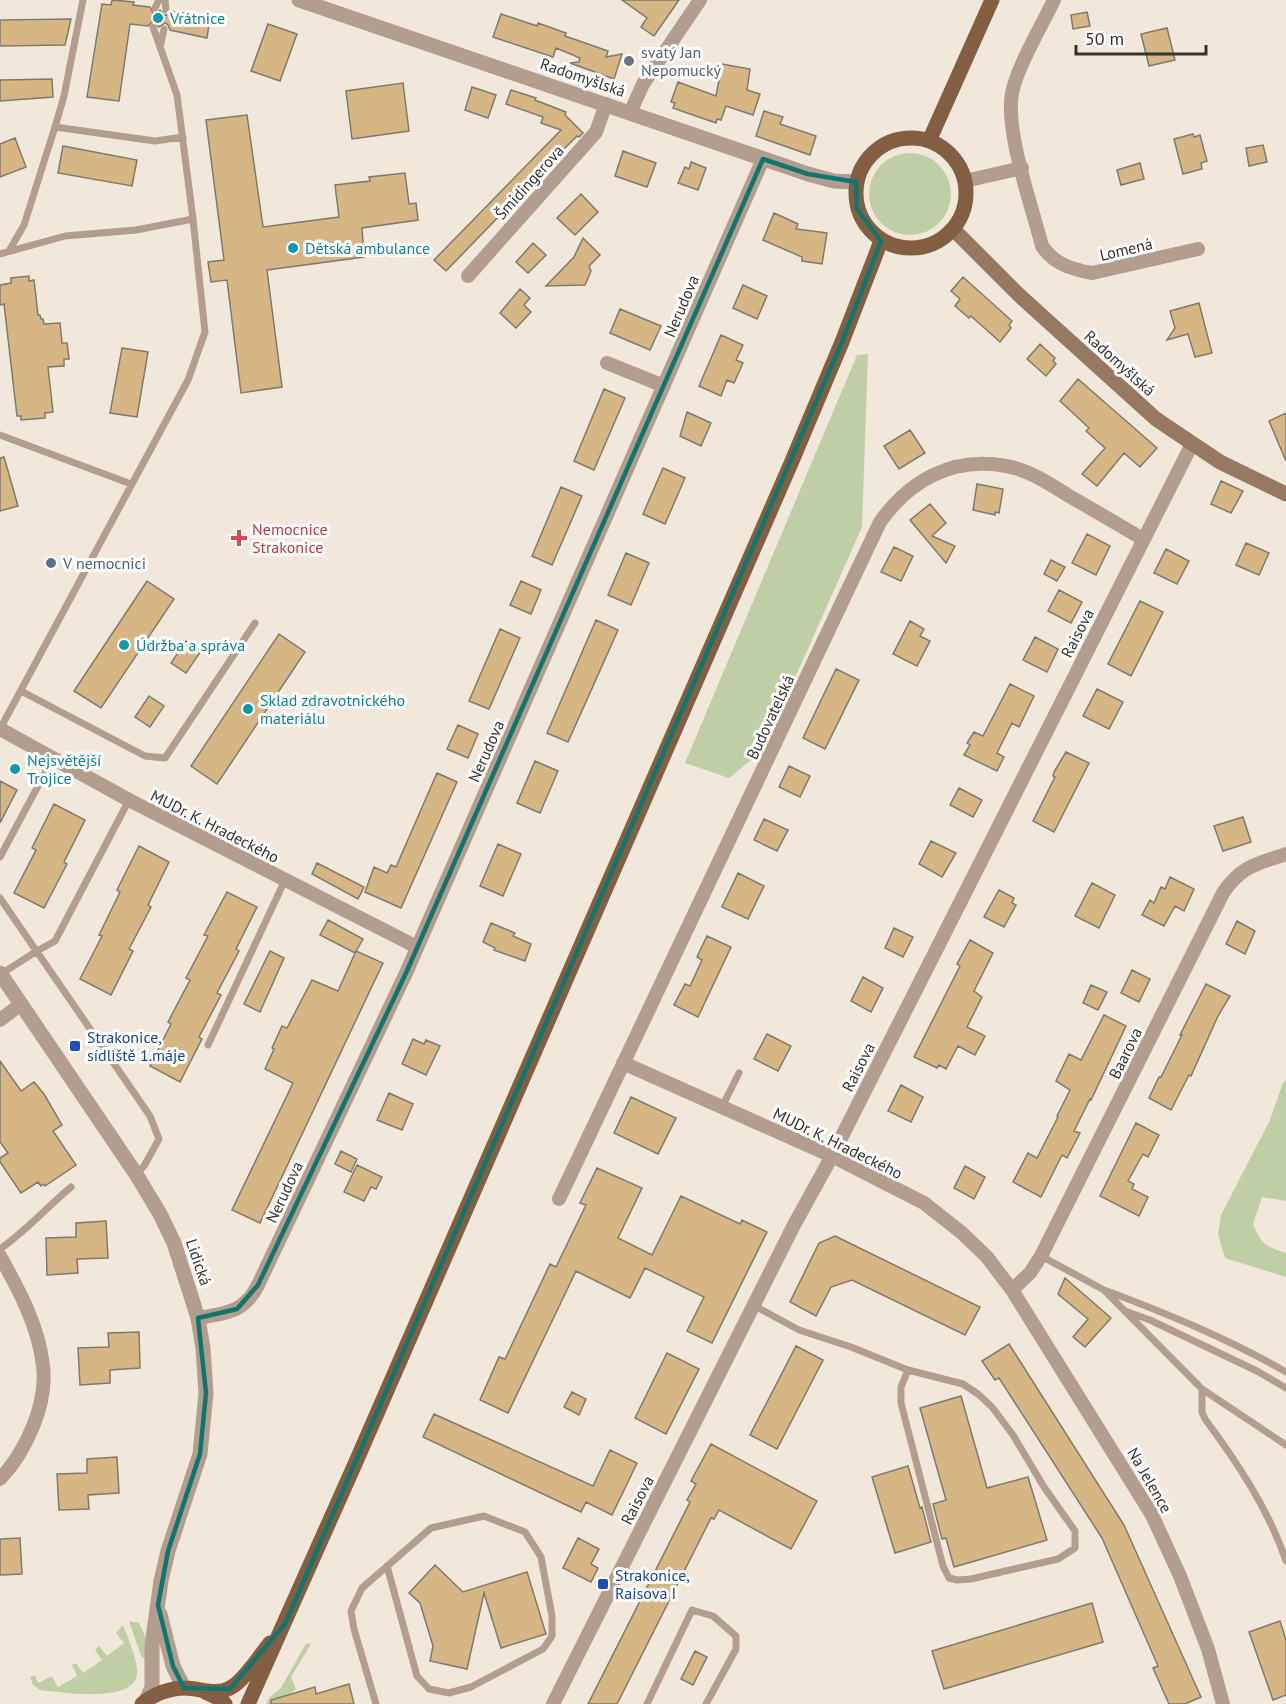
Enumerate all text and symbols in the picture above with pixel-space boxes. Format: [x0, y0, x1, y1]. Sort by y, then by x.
place label: Vrátnice [169, 8, 225, 28]
marker: Vrátnice [151, 11, 165, 25]
scale bar [1076, 18, 1206, 56]
text: 50 m [1085, 27, 1124, 50]
place label: svatý Jan Nepomucký [641, 42, 722, 80]
street label: Radomyšlská [538, 53, 628, 101]
marker: svatý Jan Nepomucký [622, 54, 636, 68]
street label: Šmidingerova [490, 141, 568, 223]
street label: Lomená [1098, 233, 1154, 265]
place label: Dětská ambulance [305, 238, 430, 258]
marker: Dětská ambulance [286, 241, 300, 255]
street label: Nerudova [659, 272, 703, 340]
street label: Radomyšlská [1080, 326, 1160, 400]
place label: Nemocnice Strakonice [252, 519, 328, 557]
marker: Nemocnice Strakonice [230, 529, 248, 547]
place label: V nemocnici [62, 553, 146, 573]
marker: V nemocnici [44, 556, 58, 570]
street label: Raisova [1056, 605, 1098, 661]
place label: Údržba a správa [136, 635, 245, 655]
marker: Údržba a správa [117, 638, 131, 652]
street label: Budovatelská [742, 672, 798, 762]
place label: Sklad zdravotnického materiálu [260, 690, 405, 728]
marker: Sklad zdravotnického materiálu [241, 702, 255, 716]
street label: Nerudova [464, 717, 508, 785]
place label: Nejsvětější Trojice [27, 750, 101, 788]
marker: Nejsvětější Trojice [8, 762, 22, 776]
street label: MUDr. K. Hradeckého [147, 785, 283, 867]
street label: Baarova [1104, 1024, 1146, 1082]
place label: Strakonice, sídliště 1.máje [87, 1027, 185, 1065]
marker: Strakonice, sídliště 1.máje [68, 1039, 82, 1053]
street label: Raisova [837, 1039, 879, 1095]
street label: MUDr. K. Hradeckého [770, 1103, 906, 1183]
street label: Nerudova [261, 1158, 307, 1226]
street label: Lidická [182, 1236, 216, 1288]
street label: Na Jelence [1123, 1444, 1177, 1516]
street label: Raisova [616, 1472, 658, 1528]
place label: Strakonice, Raisova I [615, 1565, 690, 1603]
marker: Strakonice, Raisova I [596, 1577, 610, 1591]

